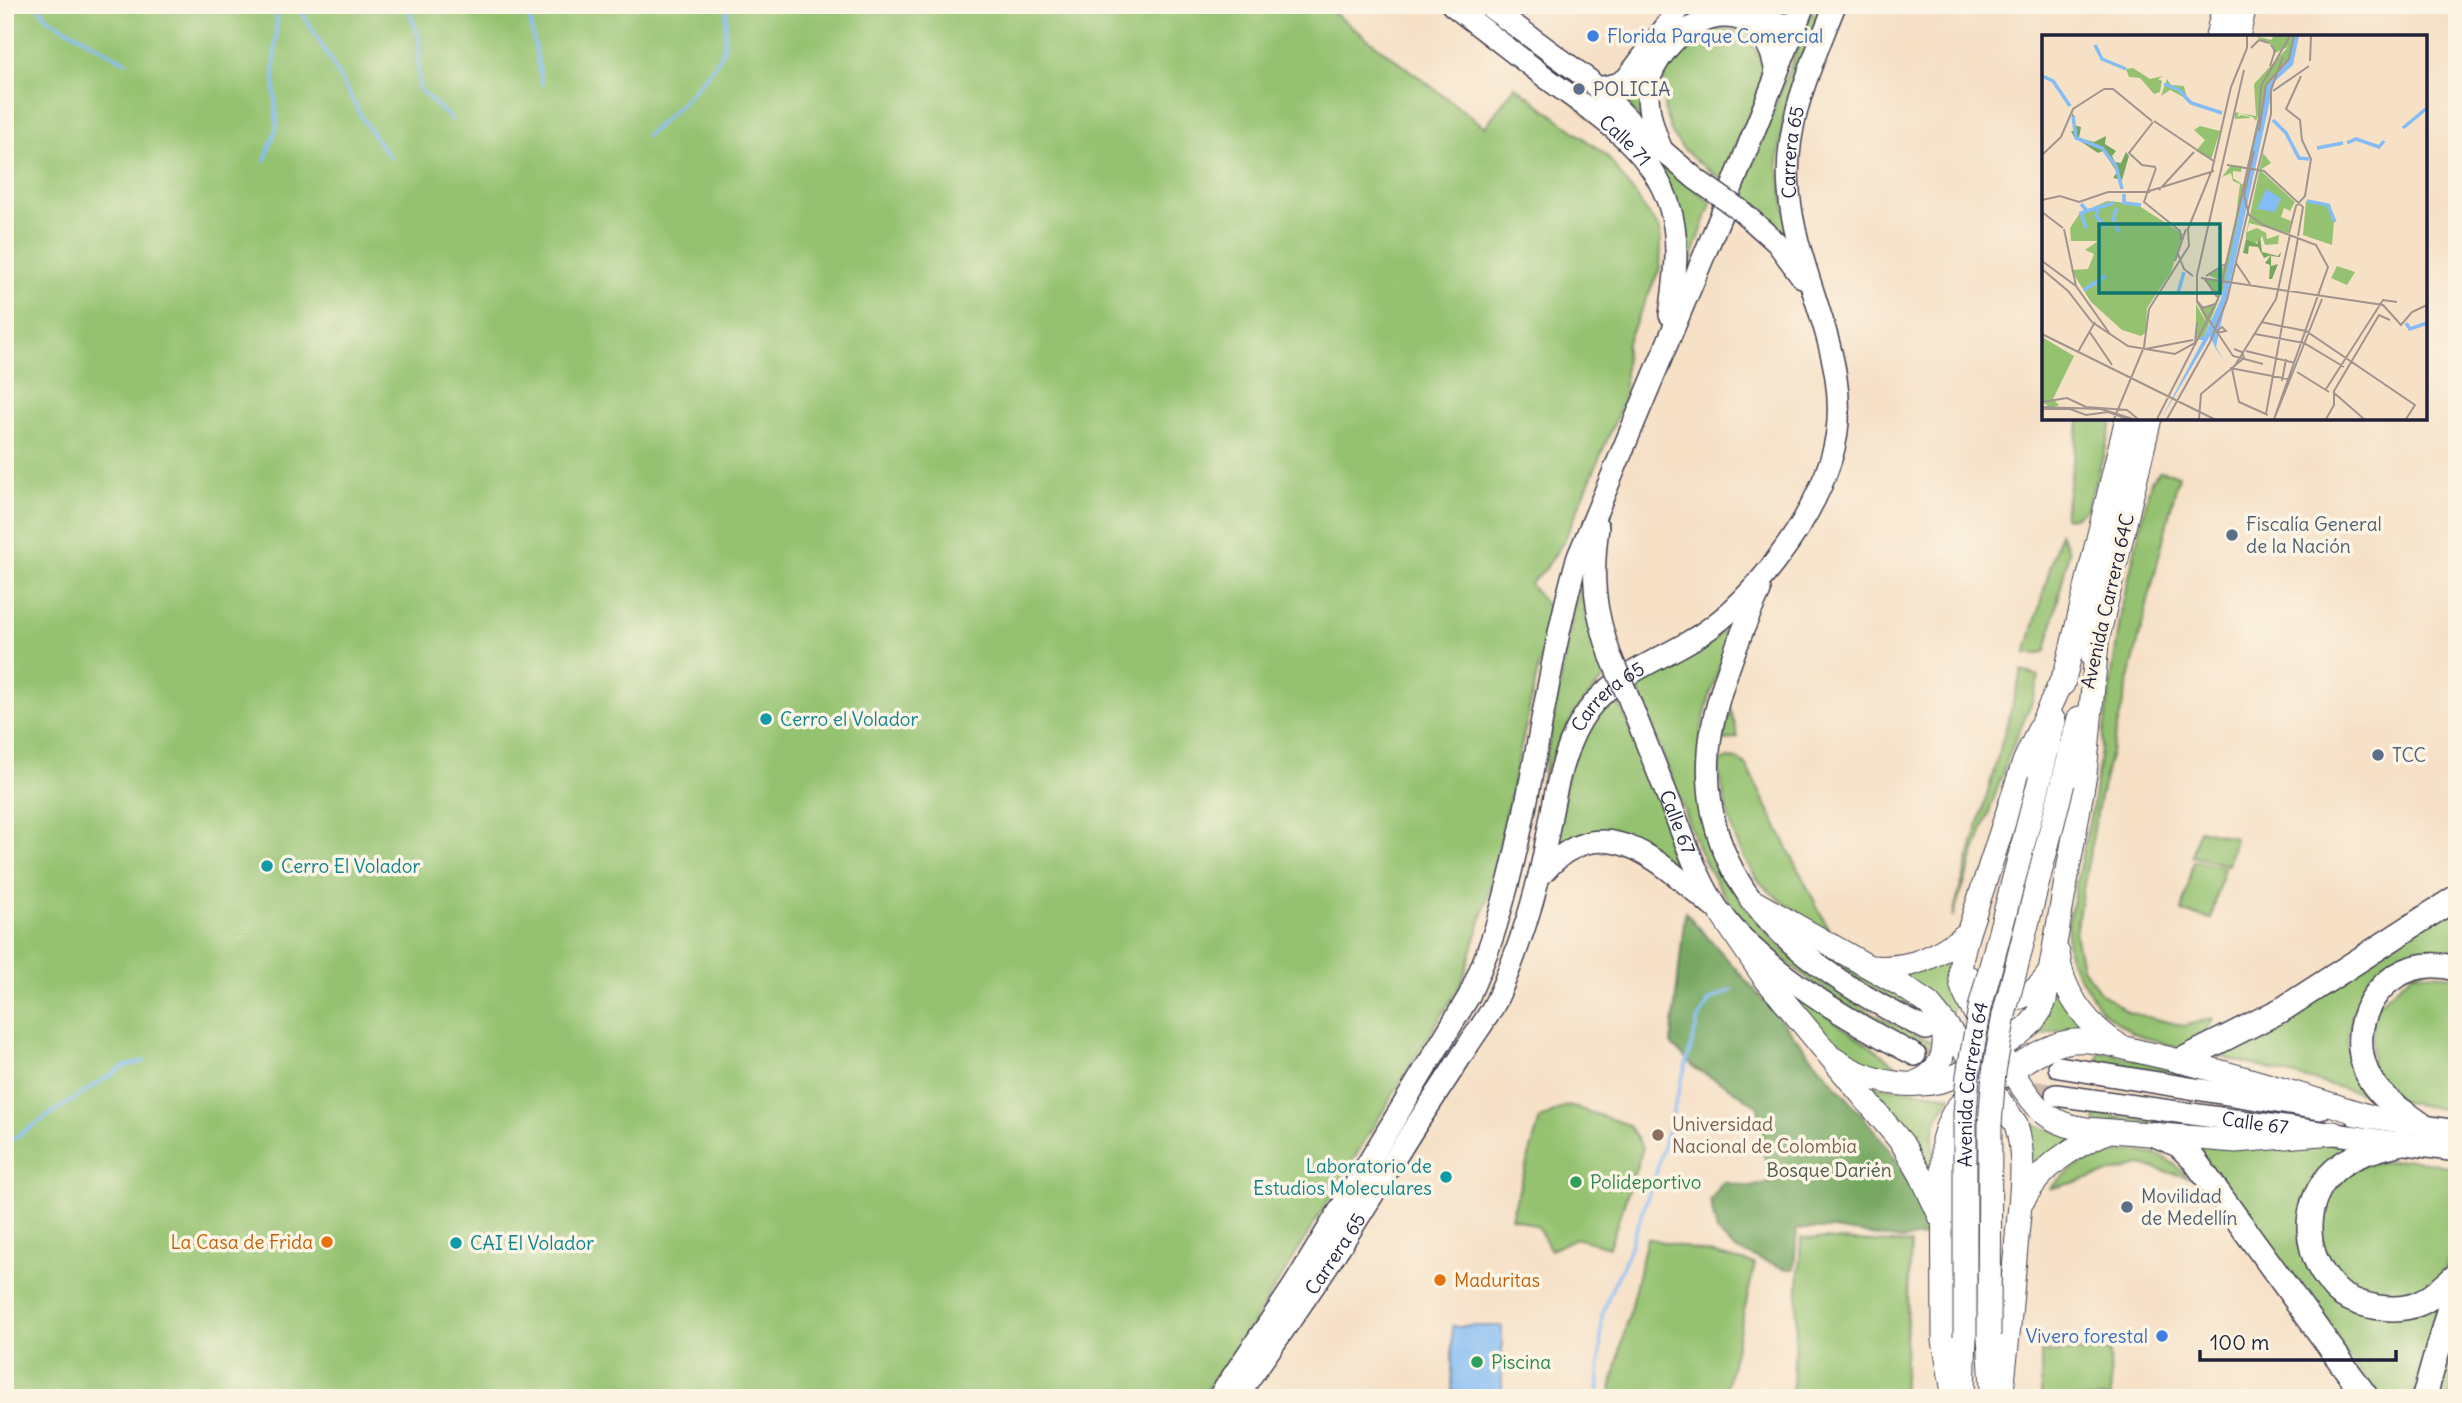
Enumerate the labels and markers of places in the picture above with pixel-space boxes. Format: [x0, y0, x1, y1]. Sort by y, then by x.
place label: Florida Parque Comercial [1607, 24, 1823, 48]
marker: Florida Parque Comercial [1585, 28, 1601, 44]
place label: POLICIA [1593, 77, 1670, 101]
marker: POLICIA [1571, 81, 1587, 97]
place label: Fiscalía General de la Nación [2246, 512, 2382, 558]
marker: Fiscalía General de la Nación [2224, 527, 2240, 543]
place label: Cerro el Volador [780, 707, 918, 731]
marker: Cerro el Volador [758, 711, 774, 727]
place label: TCC [2392, 743, 2426, 767]
marker: TCC [2370, 747, 2386, 763]
place label: Cerro El Volador [281, 854, 420, 878]
marker: Cerro El Volador [259, 858, 275, 874]
place label: Universidad Nacional de Colombia [1672, 1112, 1857, 1158]
marker: Universidad Nacional de Colombia [1650, 1127, 1666, 1143]
place label: Laboratorio de Estudios Moleculares [1253, 1154, 1432, 1200]
marker: Laboratorio de Estudios Moleculares [1438, 1169, 1454, 1185]
place label: Polideportivo [1590, 1170, 1701, 1194]
marker: Polideportivo [1568, 1174, 1584, 1190]
place label: Movilidad de Medellín [2141, 1184, 2237, 1230]
marker: Movilidad de Medellín [2119, 1199, 2135, 1215]
place label: La Casa de Frida [170, 1230, 313, 1254]
place label: CAI El Volador [470, 1231, 594, 1255]
marker: La Casa de Frida [319, 1234, 335, 1250]
marker: CAI El Volador [448, 1235, 464, 1251]
place label: Maduritas [1454, 1268, 1540, 1292]
marker: Maduritas [1432, 1272, 1448, 1288]
place label: Vivero forestal [2025, 1324, 2148, 1348]
marker: Vivero forestal [2154, 1328, 2170, 1344]
place label: Piscina [1491, 1350, 1551, 1374]
marker: Piscina [1469, 1354, 1485, 1370]

